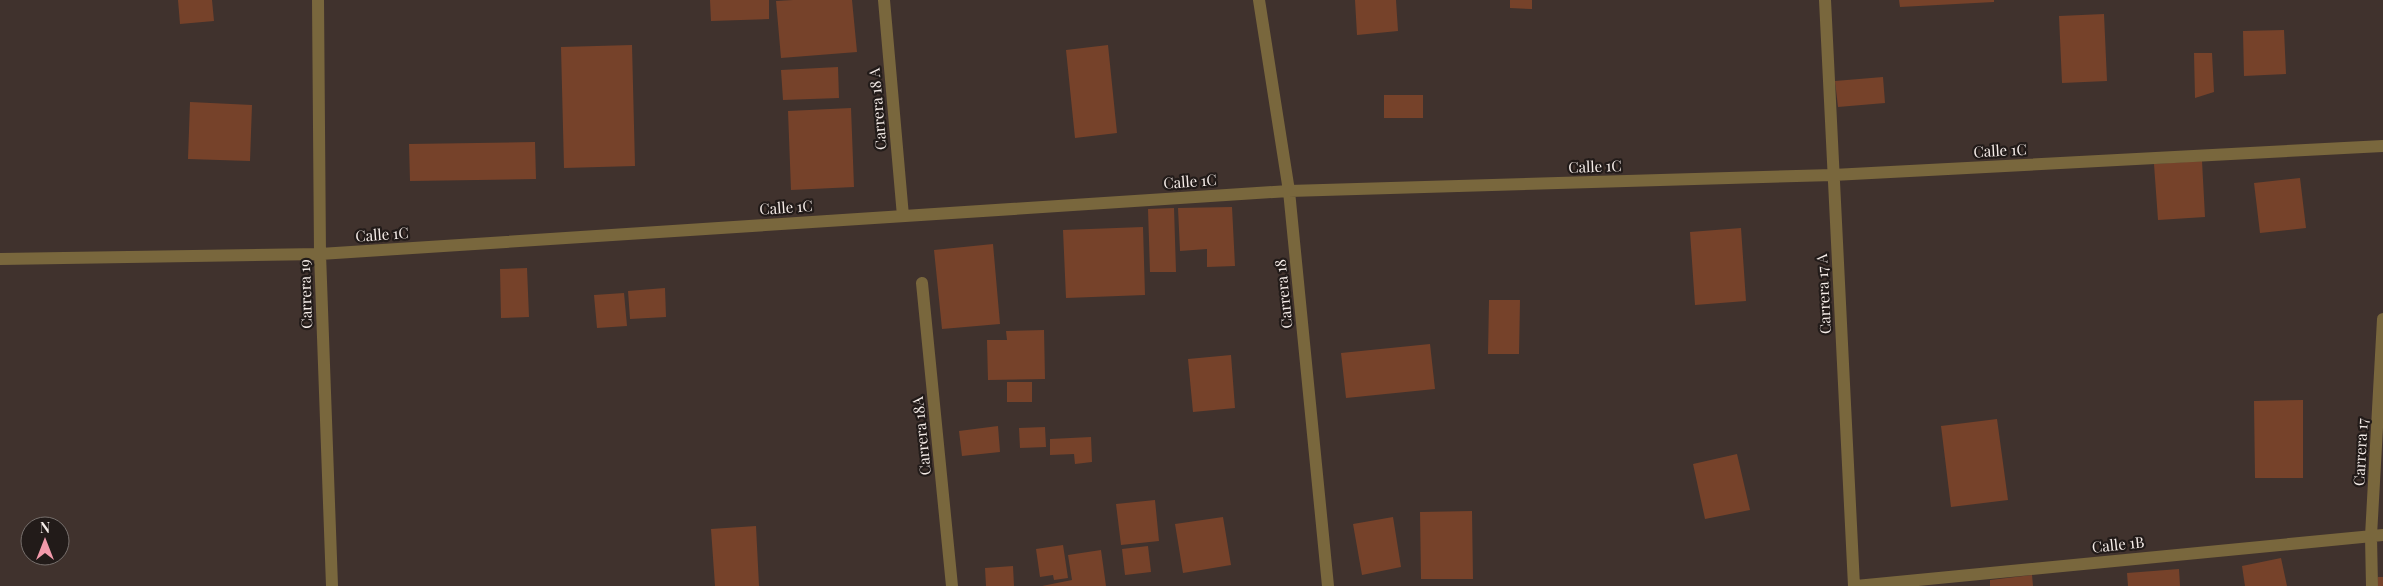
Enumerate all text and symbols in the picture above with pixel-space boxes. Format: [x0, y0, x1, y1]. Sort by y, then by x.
street label: Carrera 18 A [863, 67, 891, 151]
street label: Calle 1C [1973, 139, 2027, 161]
street label: Calle 1C [1568, 155, 1622, 177]
street label: Calle 1C [1163, 169, 1217, 193]
street label: Calle 1C [759, 195, 813, 219]
street label: Calle 1C [355, 222, 409, 246]
street label: Carrera 17 A [1811, 253, 1835, 335]
street label: Carrera 18 [1269, 258, 1297, 330]
street label: Carrera 19 [294, 259, 316, 329]
street label: Carrera 18A [907, 395, 935, 476]
street label: Carrera 17 [2348, 418, 2372, 486]
north arrow [20, 516, 70, 566]
text: N [40, 518, 50, 537]
street label: Calle 1B [2091, 531, 2145, 557]

